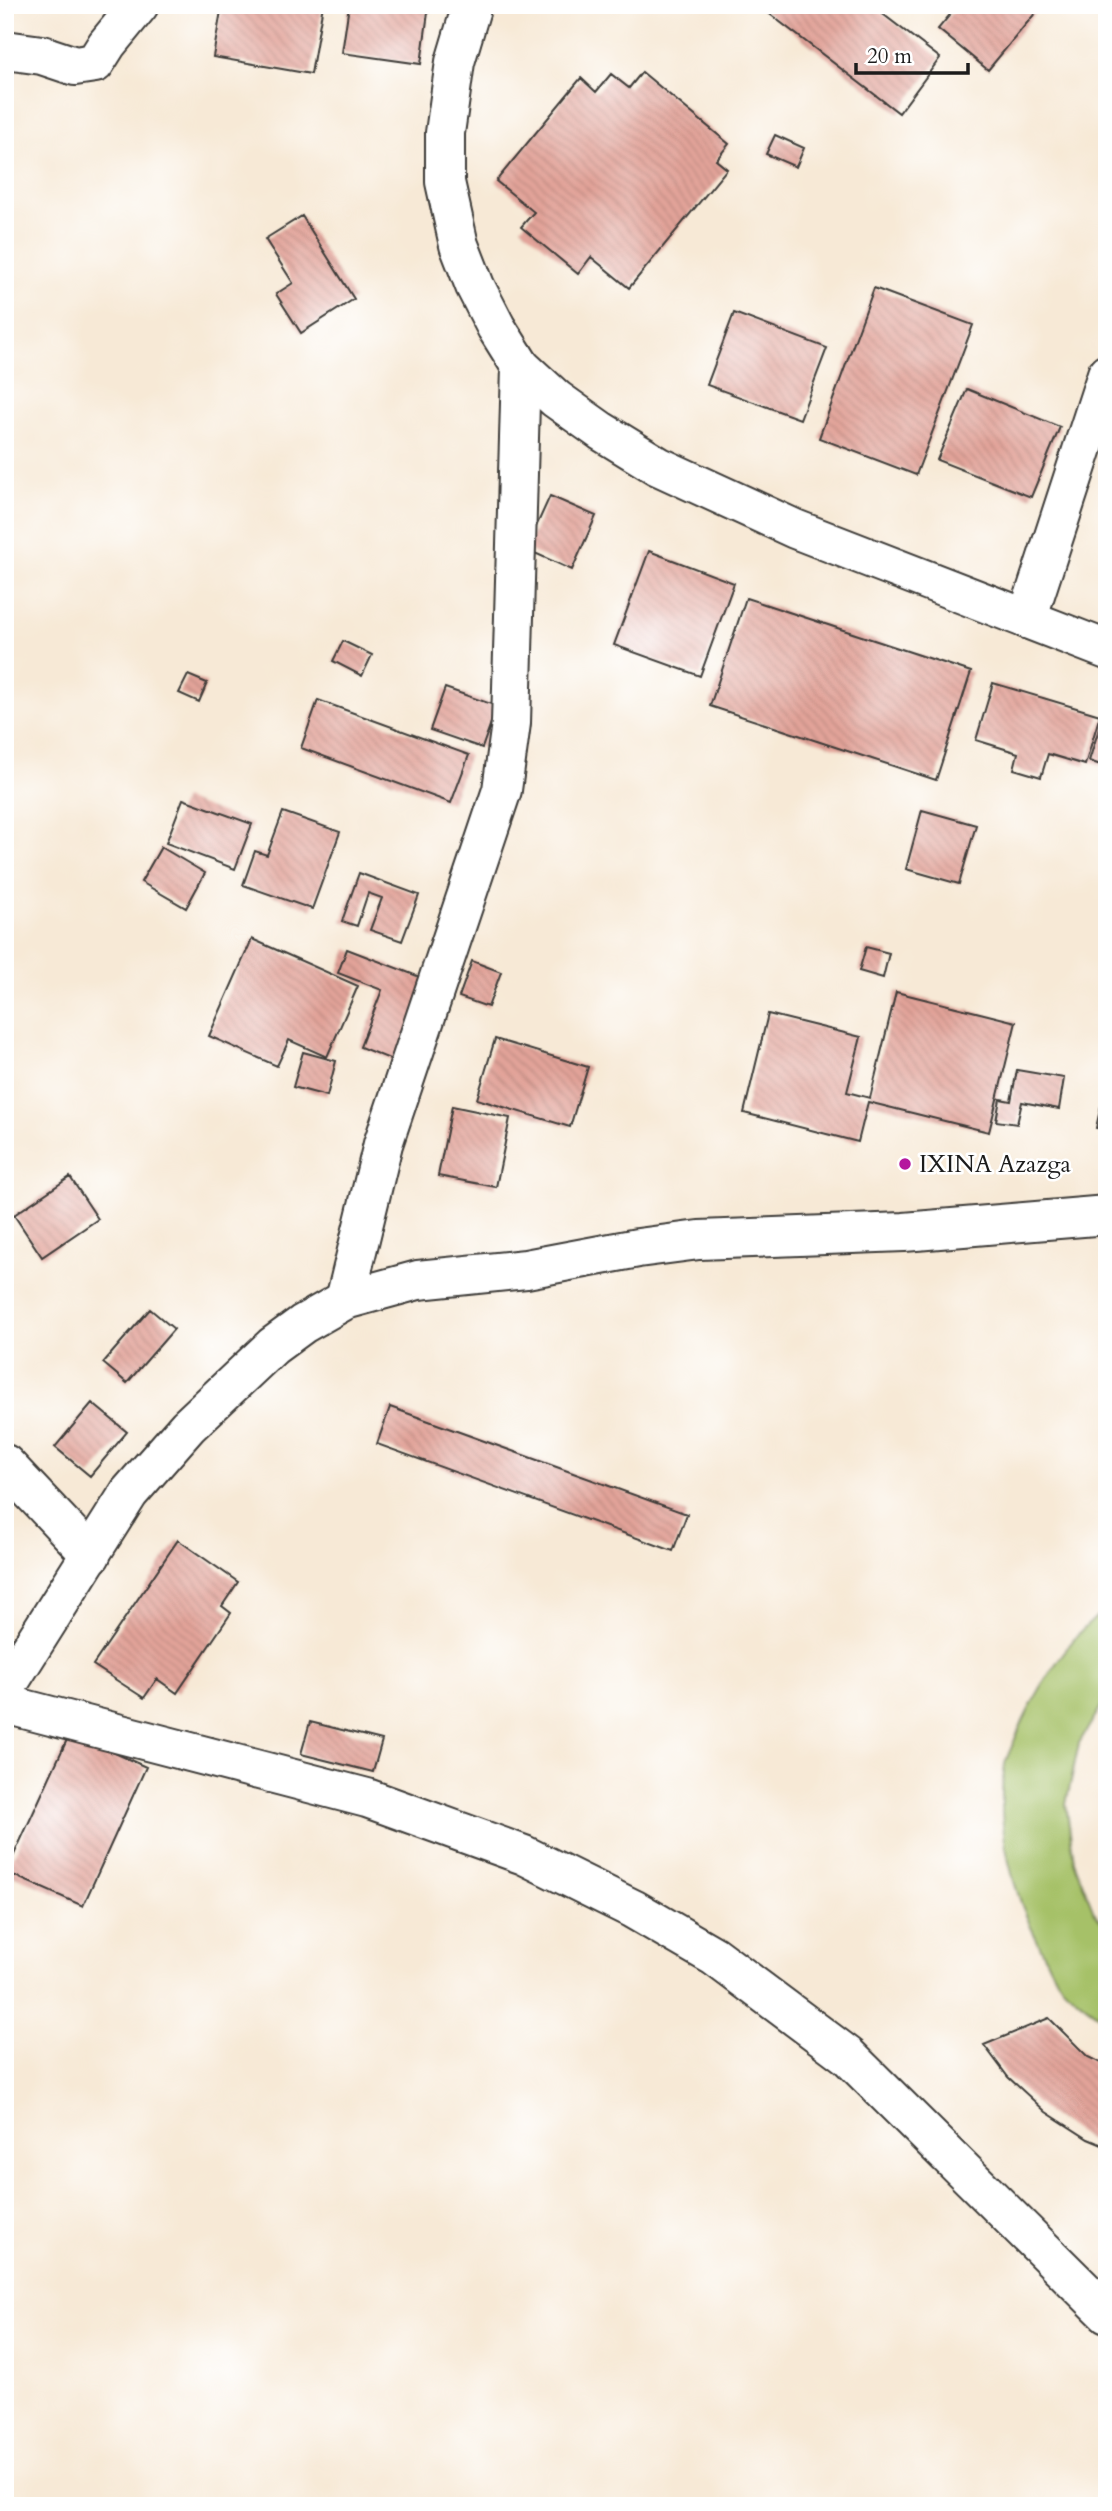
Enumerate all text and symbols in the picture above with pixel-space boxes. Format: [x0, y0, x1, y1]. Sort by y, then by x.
scale bar [856, 32, 968, 76]
text: 20 m [867, 42, 912, 71]
place label: IXINA Azazga [919, 1148, 1072, 1181]
marker: IXINA Azazga [897, 1156, 913, 1172]

